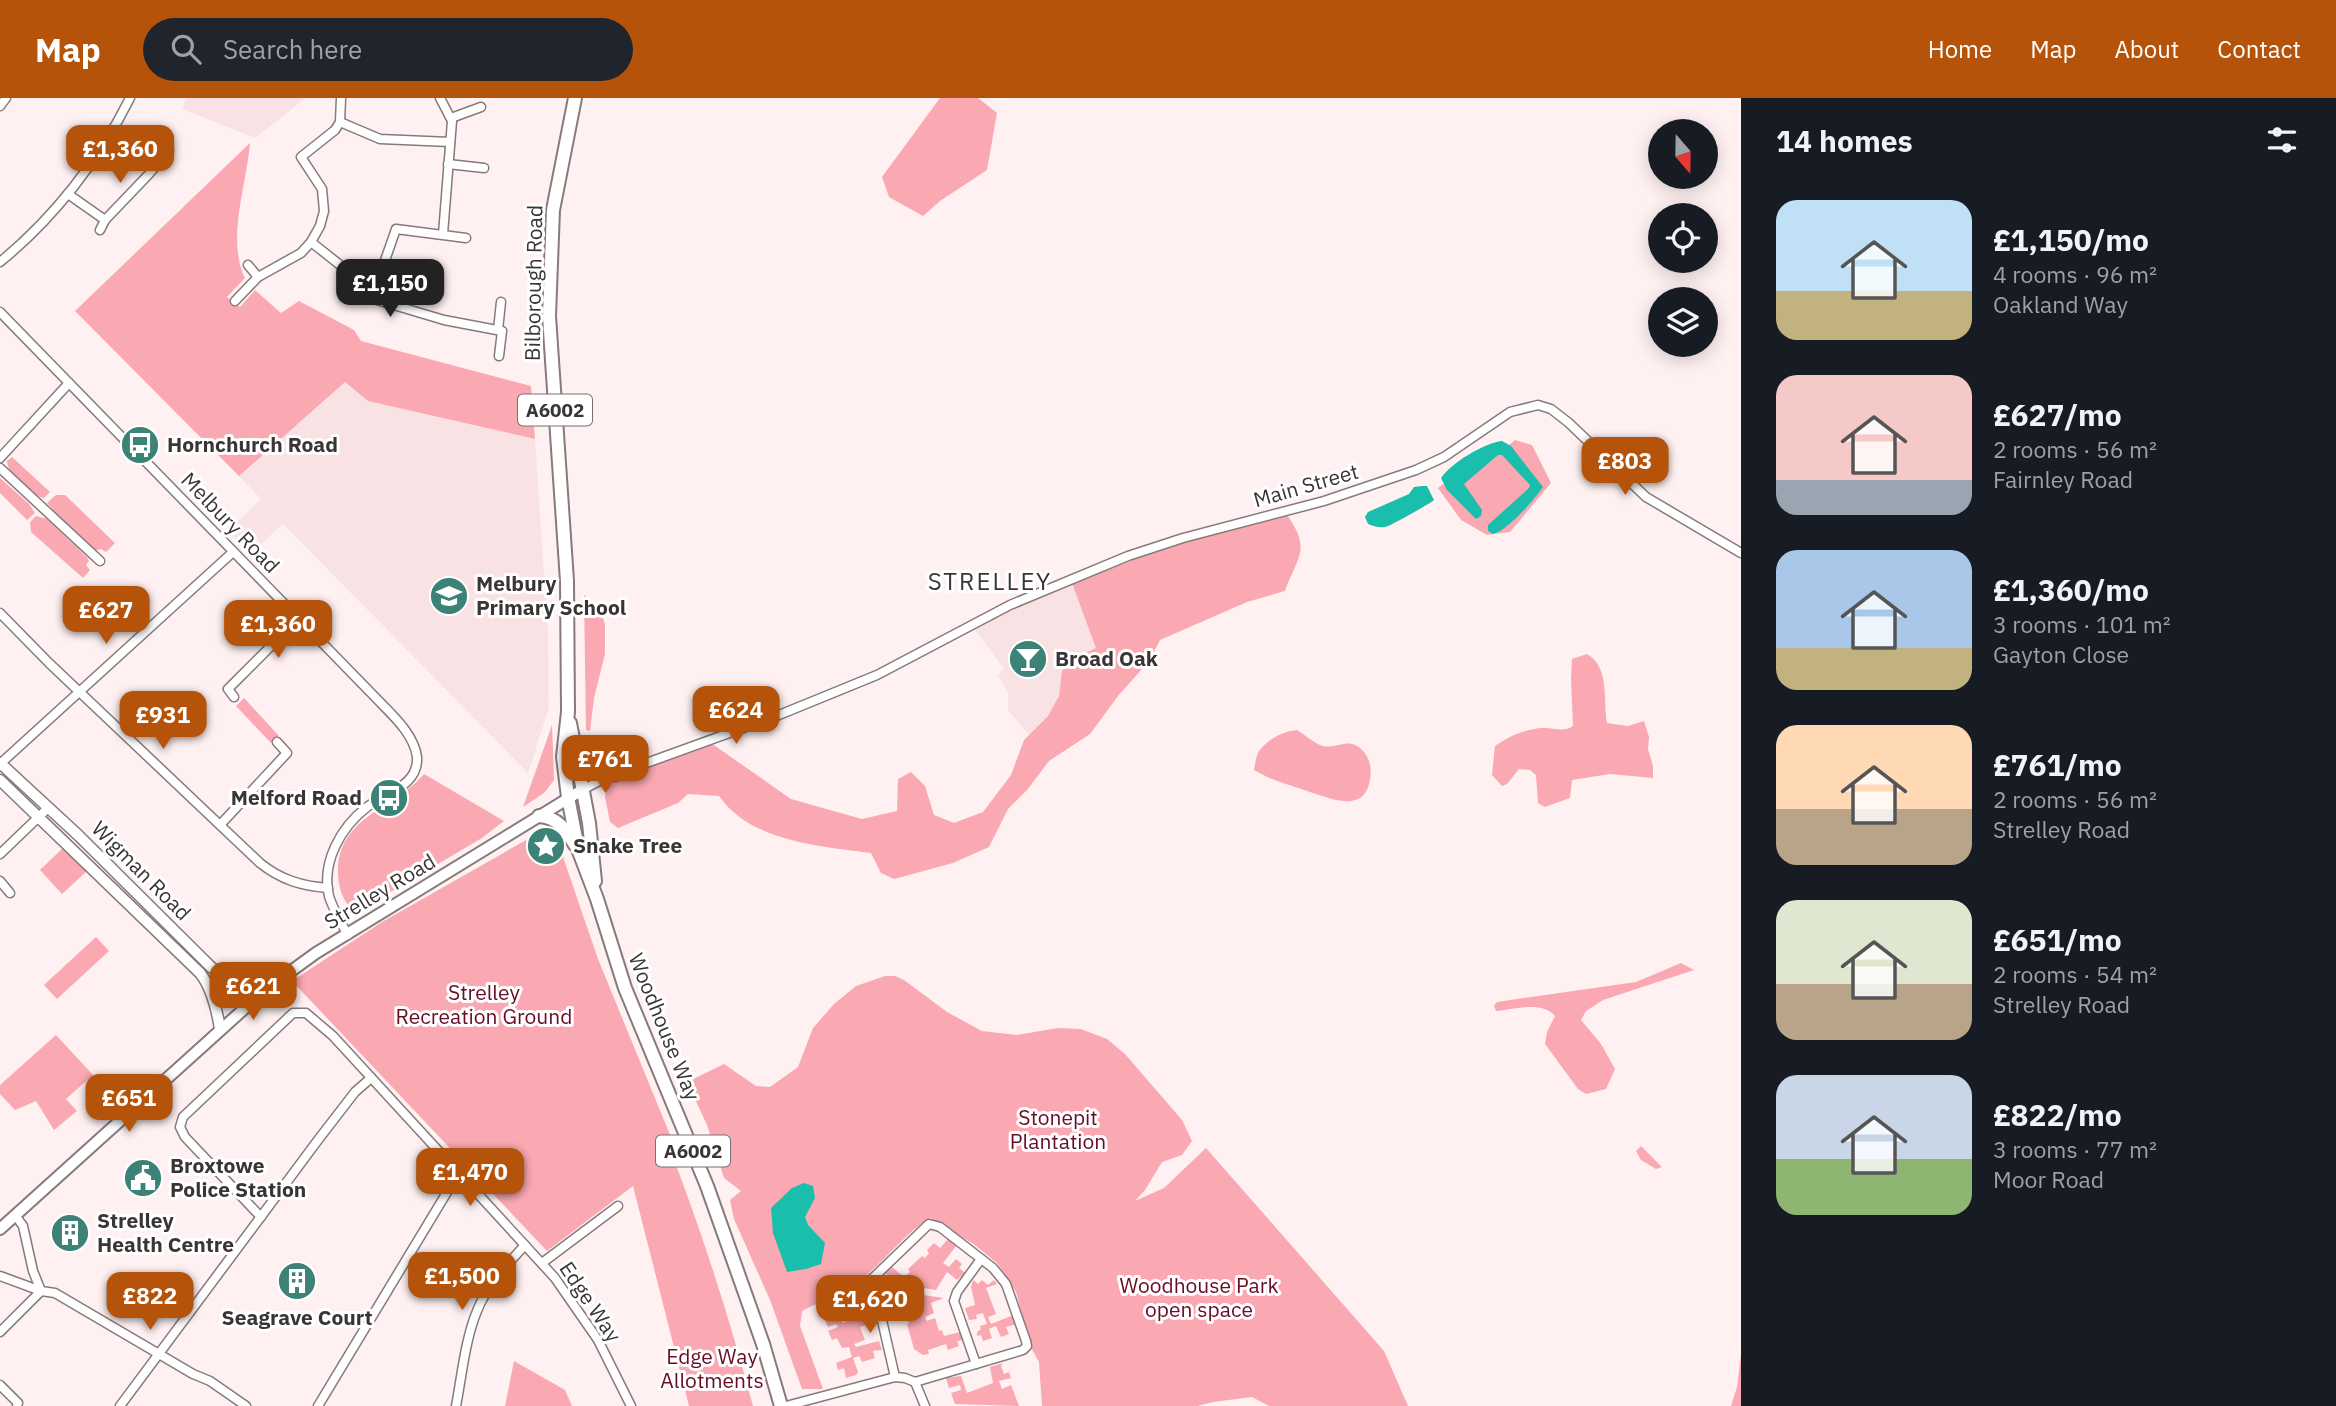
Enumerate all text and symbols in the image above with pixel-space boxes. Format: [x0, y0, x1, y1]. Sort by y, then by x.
search box [143, 18, 633, 81]
text: Map [35, 28, 101, 71]
icon: search [167, 30, 205, 68]
text: Search here [223, 32, 362, 66]
text: Home [1928, 33, 1992, 65]
text: Map [2030, 33, 2076, 65]
text: About [2114, 33, 2179, 65]
text: Contact [2217, 33, 2301, 65]
north arrow [1648, 119, 1718, 189]
map controls [1648, 119, 1718, 357]
text: 14 homes [1776, 121, 1913, 160]
icon: filters [2263, 121, 2301, 159]
pin: £1,360 [63, 126, 177, 185]
text: £1,360 [82, 133, 158, 163]
button: locate [1648, 203, 1718, 273]
street label: Bilborough Road [518, 205, 548, 361]
text: £1,150/mo [1993, 220, 2149, 259]
icon: home [1832, 228, 1916, 312]
text: 4 rooms · 96 m² [1993, 259, 2157, 289]
pin: £1,150 [333, 260, 447, 319]
text: £1,150 [352, 267, 428, 297]
button: layers [1648, 287, 1718, 357]
text: Oakland Way [1993, 289, 2128, 319]
road number: A6002 [518, 394, 592, 426]
text: £627/mo [1993, 395, 2122, 434]
icon: home [1832, 403, 1916, 487]
bus stop icon: Hornchurch Road [119, 424, 161, 466]
place label: Hornchurch Road [167, 430, 338, 458]
text: 2 rooms · 56 m² [1993, 434, 2157, 464]
pin: £803 [1584, 438, 1666, 497]
text: £803 [1598, 445, 1652, 475]
street label: Main Street [1250, 457, 1361, 513]
text: Fairnley Road [1993, 464, 2133, 494]
street label: Melbury Road [175, 466, 286, 579]
district label: STRELLEY [928, 565, 1052, 597]
place label: Melbury Primary School [476, 569, 626, 621]
text: £1,360/mo [1993, 570, 2149, 609]
school or university icon: Melbury Primary School [428, 575, 470, 617]
icon: home [1832, 578, 1916, 662]
pin: £627 [65, 587, 147, 646]
text: £627 [79, 594, 133, 624]
pin: £1,360 [221, 601, 335, 660]
text: £1,360 [240, 608, 316, 638]
text: 3 rooms · 101 m² [1993, 609, 2171, 639]
bar icon: Broad Oak [1007, 638, 1049, 680]
text: Gayton Close [1993, 639, 2129, 669]
place label: Broad Oak [1055, 644, 1159, 672]
pin: £624 [695, 686, 777, 746]
pin: £931 [122, 692, 204, 751]
text: £624 [709, 694, 763, 724]
text: £931 [136, 699, 190, 729]
pin: £761 [564, 736, 646, 795]
text: £761 [578, 743, 632, 773]
text: £761/mo [1993, 745, 2122, 784]
icon: home [1832, 753, 1916, 837]
bus stop icon: Melford Road [368, 777, 410, 819]
place label: Melford Road [231, 783, 362, 811]
text: 2 rooms · 56 m² [1993, 784, 2157, 814]
text: Strelley Road [1993, 814, 2130, 844]
street label: Wigman Road [86, 815, 197, 926]
place icon: Snake Tree [525, 825, 567, 867]
place label: Snake Tree [573, 831, 682, 859]
street label: Strelley Road [319, 847, 440, 935]
text: £651/mo [1993, 920, 2122, 959]
icon: home [1832, 928, 1916, 1012]
street label: Woodhouse Way [623, 949, 707, 1105]
text: 2 rooms · 54 m² [1993, 959, 2157, 989]
pin: £621 [212, 962, 294, 1022]
text: £621 [226, 970, 280, 1000]
park label: Strelley Recreation Ground [396, 978, 572, 1030]
text: Strelley Road [1993, 989, 2130, 1019]
pin: £651 [88, 1074, 170, 1134]
text: £651 [102, 1082, 156, 1112]
text: £822/mo [1993, 1095, 2122, 1134]
park label: Stonepit Plantation [1010, 1103, 1106, 1155]
icon: home [1832, 1103, 1916, 1187]
text: 3 rooms · 77 m² [1993, 1134, 2157, 1164]
road number: A6002 [656, 1135, 730, 1166]
pin: £1,470 [413, 1148, 527, 1208]
place label: Broxtowe Police Station [170, 1151, 306, 1203]
text: £1,470 [432, 1156, 508, 1186]
public building icon: Broxtowe Police Station [122, 1157, 164, 1199]
text: Moor Road [1993, 1164, 2104, 1194]
place label: Strelley Health Centre [97, 1206, 234, 1258]
building icon: Strelley Health Centre [49, 1212, 91, 1254]
pin: £1,500 [405, 1252, 519, 1312]
street label: Edge Way [554, 1256, 628, 1348]
building icon: Seagrave Court [276, 1260, 318, 1302]
text: £1,500 [424, 1260, 500, 1290]
park label: Woodhouse Park open space [1120, 1271, 1278, 1323]
pin: £822 [109, 1272, 191, 1332]
pin: £1,620 [813, 1276, 927, 1335]
text: £822 [123, 1280, 177, 1310]
text: £1,620 [832, 1283, 908, 1313]
place label: Seagrave Court [222, 1303, 372, 1331]
park label: Edge Way Allotments [660, 1342, 764, 1394]

